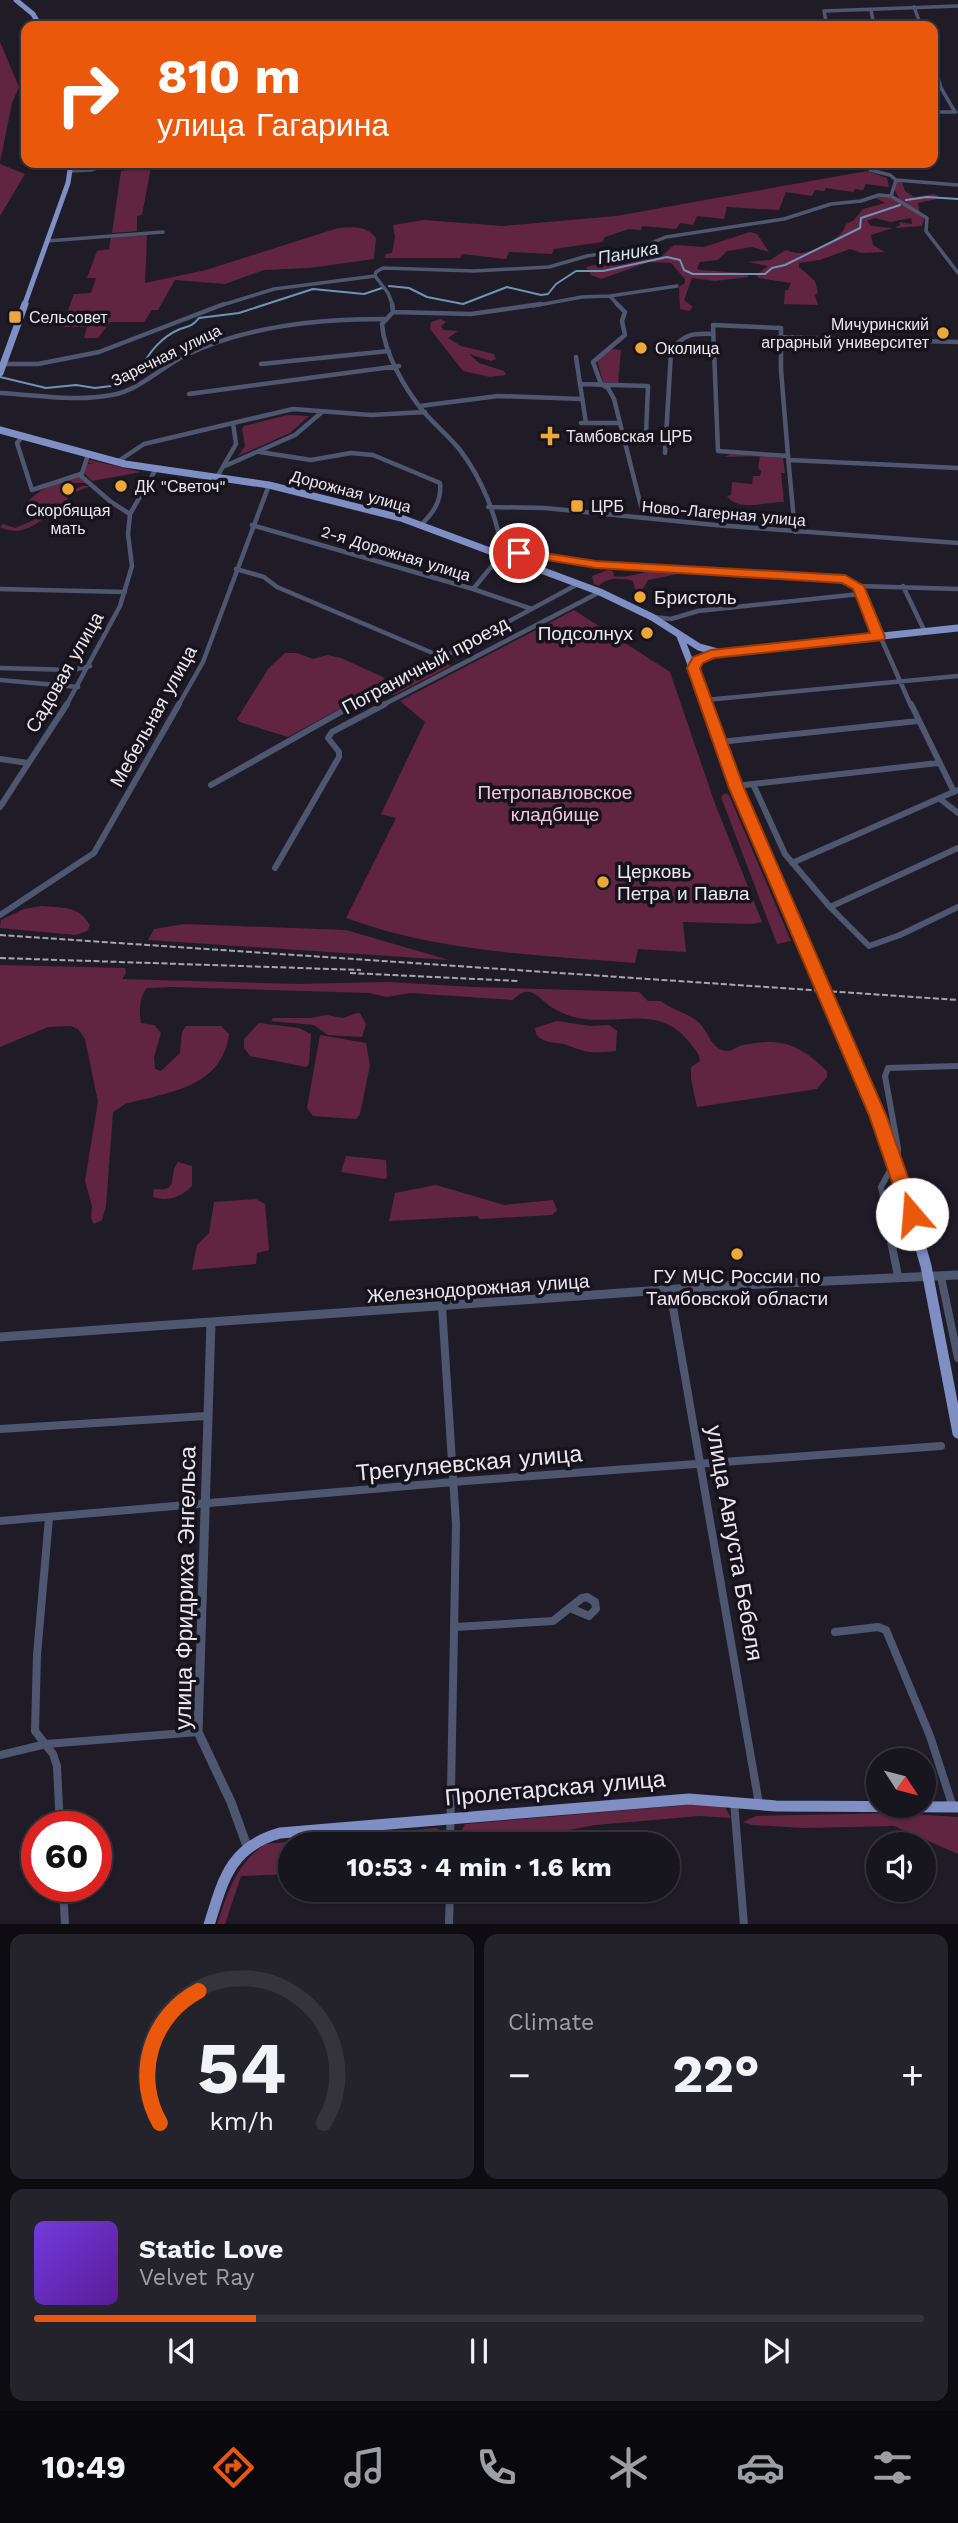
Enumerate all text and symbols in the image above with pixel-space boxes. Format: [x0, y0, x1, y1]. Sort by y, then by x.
text: 810 m [157, 47, 301, 105]
icon: right [42, 49, 133, 140]
text: улица Гагарина [157, 106, 389, 144]
water label: Паника [596, 237, 660, 268]
place label: Сельсовет [29, 308, 108, 327]
marker: Сельсовет [7, 309, 23, 325]
place label: Мичуринский аграрный университет [761, 315, 930, 352]
street label: Заречная улица [108, 321, 224, 390]
marker: Мичуринский аграрный университет [935, 325, 951, 341]
place label: Околица [655, 339, 720, 358]
marker: Околица [633, 340, 649, 356]
marker: Тамбовская ЦРБ [540, 426, 560, 446]
place label: Тамбовская ЦРБ [566, 427, 693, 446]
street label: Дорожная улица [288, 466, 413, 517]
place label: ДК "Светоч" [135, 477, 226, 496]
marker: ДК "Светоч" [113, 478, 129, 494]
marker: Скорбящая мать [60, 481, 76, 497]
place label: ЦРБ [591, 497, 624, 516]
street label: Ново-Лагерная улица [641, 497, 807, 530]
marker: ЦРБ [569, 498, 585, 514]
place label: Скорбящая мать [26, 501, 110, 538]
street label: 2-я Дорожная улица [319, 522, 473, 585]
pin [489, 523, 549, 583]
icon: arrive [500, 534, 538, 572]
place label: Бристоль [654, 586, 737, 609]
marker: Бристоль [632, 589, 648, 605]
street label: Садовая улица [21, 607, 109, 737]
street label: Пограничный проезд [338, 612, 513, 719]
place label: Подсолнух [538, 622, 633, 645]
marker: Подсолнух [639, 625, 655, 641]
street label: Мебельная улица [105, 641, 202, 791]
park label: Петропавловское кладбище [478, 781, 632, 826]
place label: Церковь Петра и Павла [617, 860, 750, 905]
marker: Церковь Петра и Павла [595, 874, 611, 890]
position arrow [875, 1177, 949, 1251]
marker: ГУ МЧС России по Тамбовской области [729, 1246, 745, 1262]
place label: ГУ МЧС России по Тамбовской области [646, 1265, 828, 1310]
street label: Железнодорожная улица [366, 1269, 591, 1308]
street label: улица Августа Бебеля [700, 1423, 769, 1663]
street label: Трегуляевская улица [355, 1440, 583, 1487]
street label: улица Фридриха Энгельса [170, 1446, 201, 1730]
north arrow [866, 1748, 936, 1818]
map controls [866, 1748, 936, 1902]
street label: Пролетарская улица [444, 1765, 667, 1812]
speed limit sign: 60 [21, 1811, 112, 1902]
button: sound [866, 1832, 936, 1902]
text: 10:53 · 4 min · 1.6 km [346, 1852, 612, 1882]
text: Climate [508, 2009, 594, 2036]
text: 54 [197, 2025, 287, 2111]
text: 22° [672, 2044, 760, 2105]
text: − [508, 2053, 531, 2097]
text: + [901, 2053, 924, 2097]
text: km/h [210, 2106, 274, 2135]
text: Static Love [139, 2234, 283, 2264]
text: Velvet Ray [139, 2264, 255, 2291]
icon: previous [163, 2332, 201, 2370]
icon: pause [460, 2332, 498, 2370]
icon: next [757, 2332, 795, 2370]
icon: directions [209, 2443, 258, 2492]
icon: music [340, 2443, 389, 2492]
icon: phone [472, 2443, 521, 2492]
icon: climate [604, 2443, 653, 2492]
icon: car [736, 2443, 785, 2492]
icon: filters [868, 2443, 917, 2492]
text: 10:49 [41, 2448, 126, 2486]

